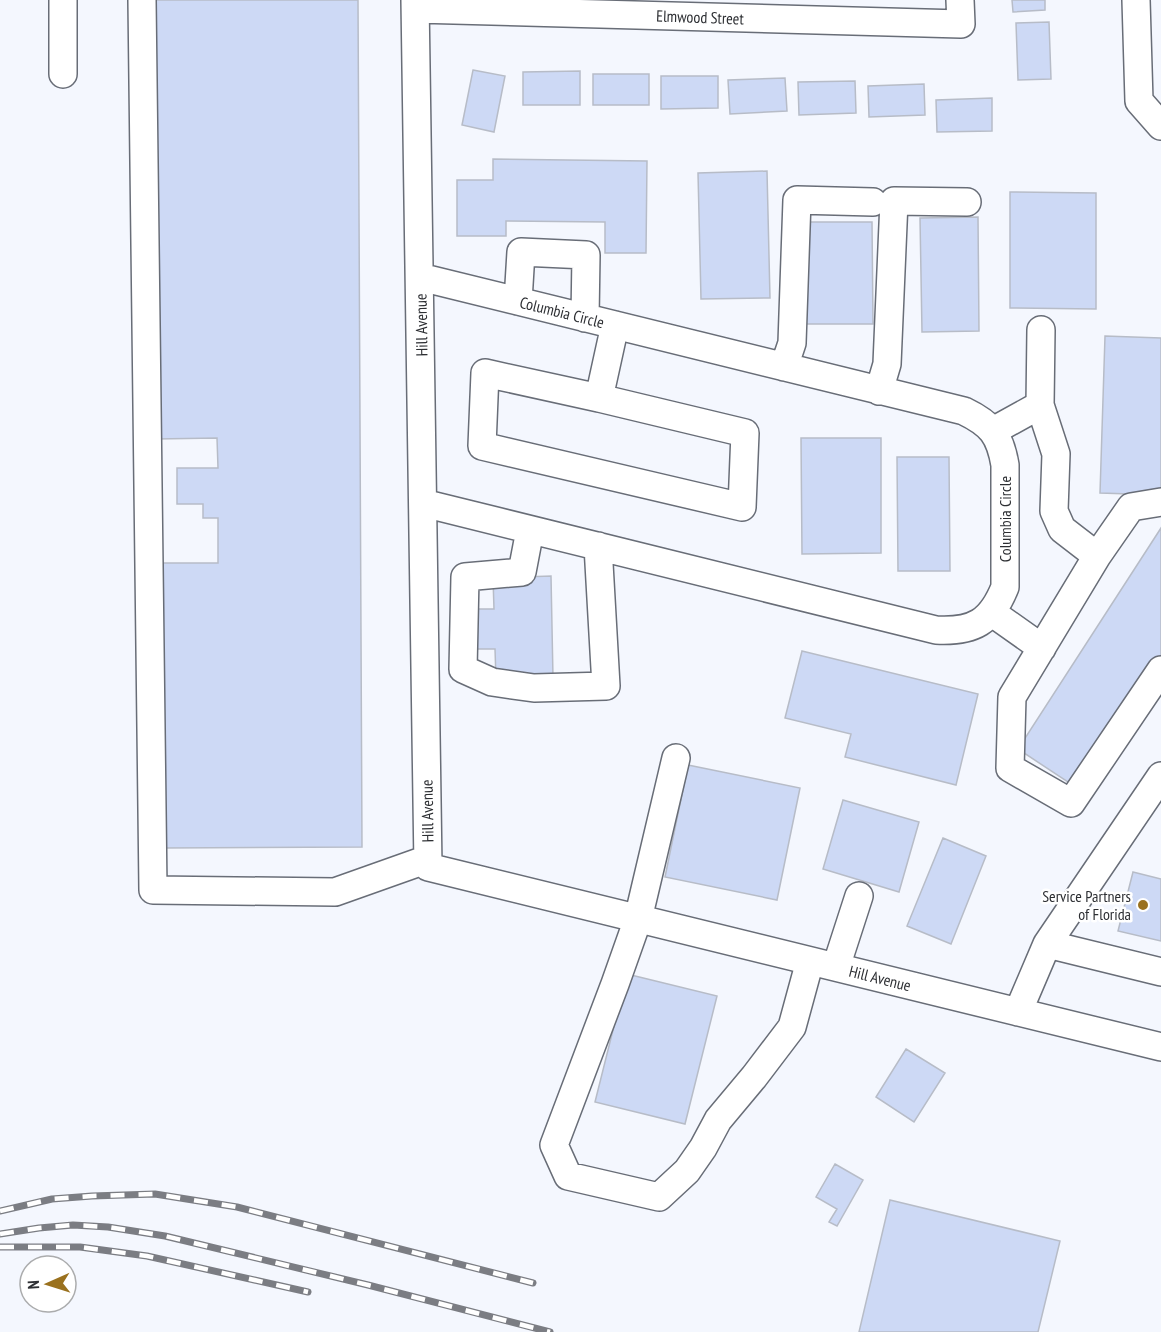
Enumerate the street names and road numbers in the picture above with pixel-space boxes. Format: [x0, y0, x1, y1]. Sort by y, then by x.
street label: Elmwood Street [656, 5, 745, 29]
street label: Columbia Circle [518, 292, 606, 332]
street label: Hill Avenue [410, 293, 432, 357]
street label: Columbia Circle [995, 476, 1015, 562]
street label: Hill Avenue [416, 779, 438, 843]
street label: Hill Avenue [847, 961, 913, 995]

